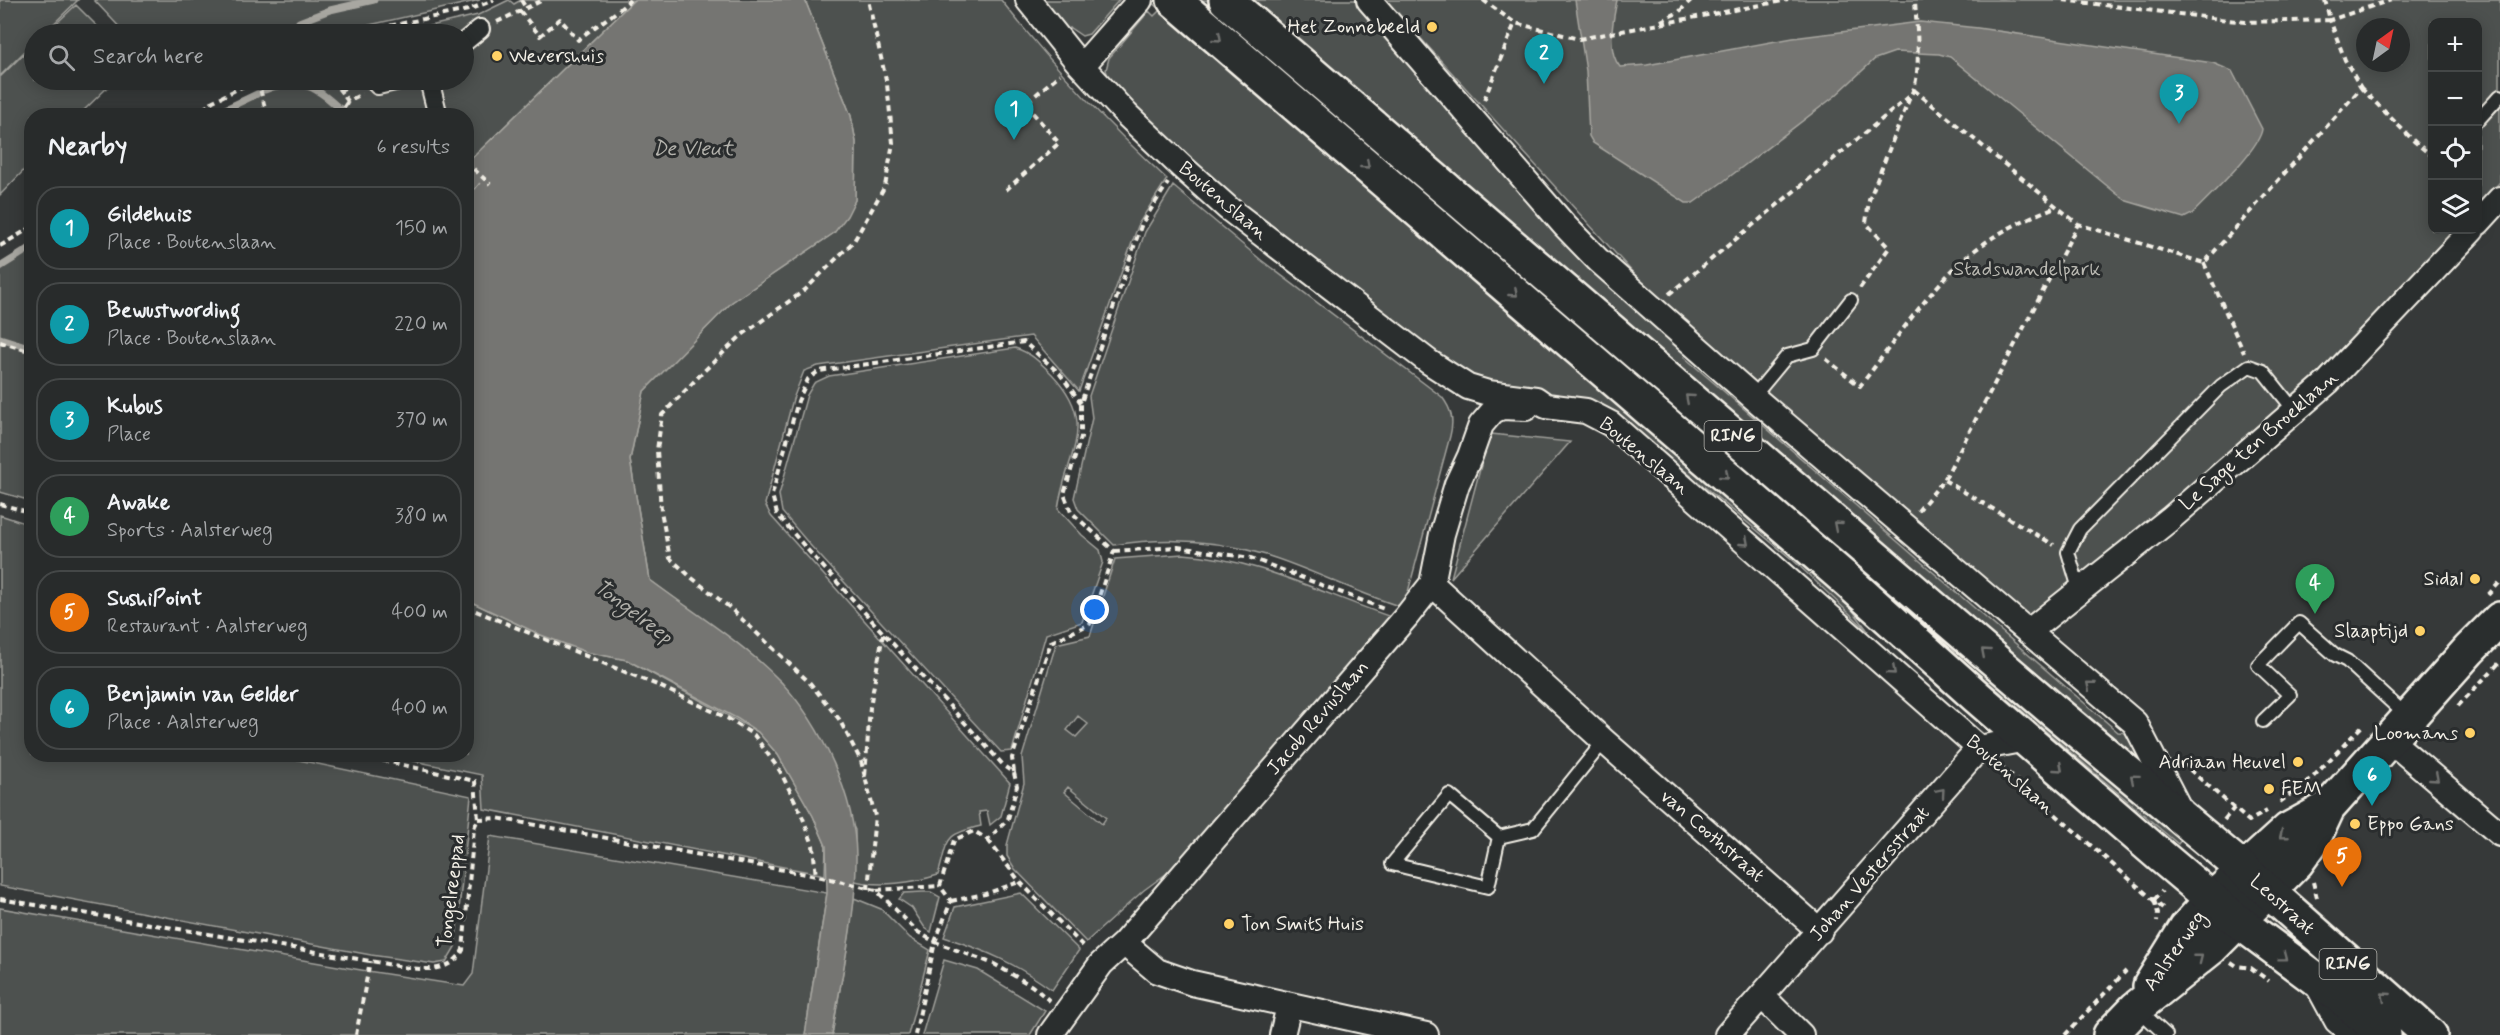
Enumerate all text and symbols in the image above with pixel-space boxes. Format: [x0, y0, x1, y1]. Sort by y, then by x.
place label: Het Zonnebeeld [1287, 14, 1420, 41]
north arrow [2356, 18, 2410, 72]
map controls [2428, 18, 2482, 234]
button: + [2428, 18, 2482, 72]
marker: Het Zonnebeeld [1425, 20, 1439, 34]
search box [24, 24, 474, 90]
one-way arrow [1211, 31, 1222, 42]
pin: 2 [1524, 34, 1564, 84]
icon: search [45, 41, 78, 74]
text: Search here [93, 43, 204, 71]
place label: Wevershuis [509, 43, 604, 70]
marker: Wevershuis [490, 49, 504, 63]
button: − [2428, 72, 2482, 126]
pin: 3 [2160, 74, 2198, 124]
pin: 1 [994, 90, 1034, 140]
button: locate [2428, 126, 2482, 180]
text: Nearby [48, 130, 127, 164]
text: 6 results [377, 134, 450, 161]
water label: De Vleut [653, 135, 735, 163]
street label: Boutenslaan [1172, 155, 1274, 247]
one-way arrow [1359, 158, 1370, 169]
button: layers [2428, 180, 2482, 234]
text: Gildehuis [107, 201, 192, 229]
text: 1 [65, 215, 74, 242]
text: 150 m [395, 215, 448, 242]
text: Place · Boutenslaan [107, 229, 276, 256]
park label: Stadswandelpark [1953, 256, 2101, 283]
one-way arrow [1507, 286, 1518, 297]
text: Bewustwording [107, 297, 240, 325]
text: 2 [65, 311, 74, 338]
text: 220 m [394, 311, 448, 338]
text: Place · Boutenslaan [107, 325, 276, 352]
street label: Le Sage ten Broeklaan [2174, 364, 2345, 518]
text: Kubus [107, 393, 163, 421]
one-way arrow [1685, 394, 1696, 405]
text: 3 [65, 407, 74, 434]
text: 370 m [396, 407, 448, 434]
street label: Boutenslaan [1593, 411, 1695, 501]
text: Place [107, 421, 151, 448]
road number: RING [1704, 421, 1762, 451]
one-way arrow [1718, 468, 1729, 479]
text: Awake [107, 489, 170, 517]
text: 4 [64, 503, 75, 530]
text: 380 m [395, 503, 448, 530]
text: Sports · Aalsterweg [107, 517, 273, 544]
one-way arrow [1833, 521, 1844, 532]
one-way arrow [1739, 535, 1749, 546]
pin: 4 [2296, 564, 2334, 614]
place label: Sidal [2424, 566, 2463, 593]
marker: Sidal [2468, 572, 2482, 586]
water label: Tongelreep [587, 573, 678, 653]
text: SushiPoint [107, 585, 202, 613]
your location [1080, 595, 1109, 624]
text: 5 [64, 599, 76, 626]
text: 400 m [392, 599, 448, 626]
text: Restaurant · Aalsterweg [107, 613, 308, 640]
place label: Slaaptijd [2334, 618, 2408, 645]
marker: Slaaptijd [2413, 624, 2427, 638]
one-way arrow [1981, 648, 1992, 659]
street label: Jacob Reviuslaan [1261, 655, 1375, 781]
one-way arrow [1885, 664, 1896, 675]
text: Benjamin van Gelder [107, 681, 298, 709]
one-way arrow [2086, 682, 2097, 693]
text: 6 [64, 695, 75, 722]
text: 400 m [392, 695, 448, 722]
text: Place · Aalsterweg [107, 709, 259, 736]
place label: Loomans [2374, 720, 2458, 747]
marker: Loomans [2463, 726, 2477, 740]
street label: Boutenslaan [1960, 729, 2060, 821]
place label: Adriaan Heuvel [2158, 749, 2286, 776]
marker: Adriaan Heuvel [2291, 755, 2305, 769]
pin: 6 [2352, 756, 2392, 806]
one-way arrow [2052, 761, 2063, 772]
one-way arrow [2428, 771, 2438, 782]
one-way arrow [2130, 774, 2141, 785]
place label: FEM [2281, 776, 2322, 803]
marker: FEM [2262, 782, 2276, 796]
street label: van Coothstraat [1654, 783, 1770, 889]
one-way arrow [1934, 788, 1945, 799]
street label: Johan Vestersstraat [1804, 801, 1936, 947]
place label: Eppo Gans [2367, 811, 2454, 838]
marker: Eppo Gans [2348, 817, 2362, 831]
one-way arrow [2279, 827, 2290, 838]
street label: Tongelreeppad [432, 833, 473, 949]
pin: 5 [2322, 838, 2362, 887]
street label: Leostraat [2243, 868, 2321, 942]
street label: Aalsterweg [2137, 905, 2213, 997]
place label: Ton Smits Huis [1241, 911, 1364, 938]
marker: Ton Smits Huis [1222, 917, 1236, 931]
road number: RING [2320, 949, 2376, 979]
one-way arrow [2278, 950, 2289, 961]
one-way arrow [2192, 955, 2203, 966]
one-way arrow [2381, 993, 2392, 1004]

